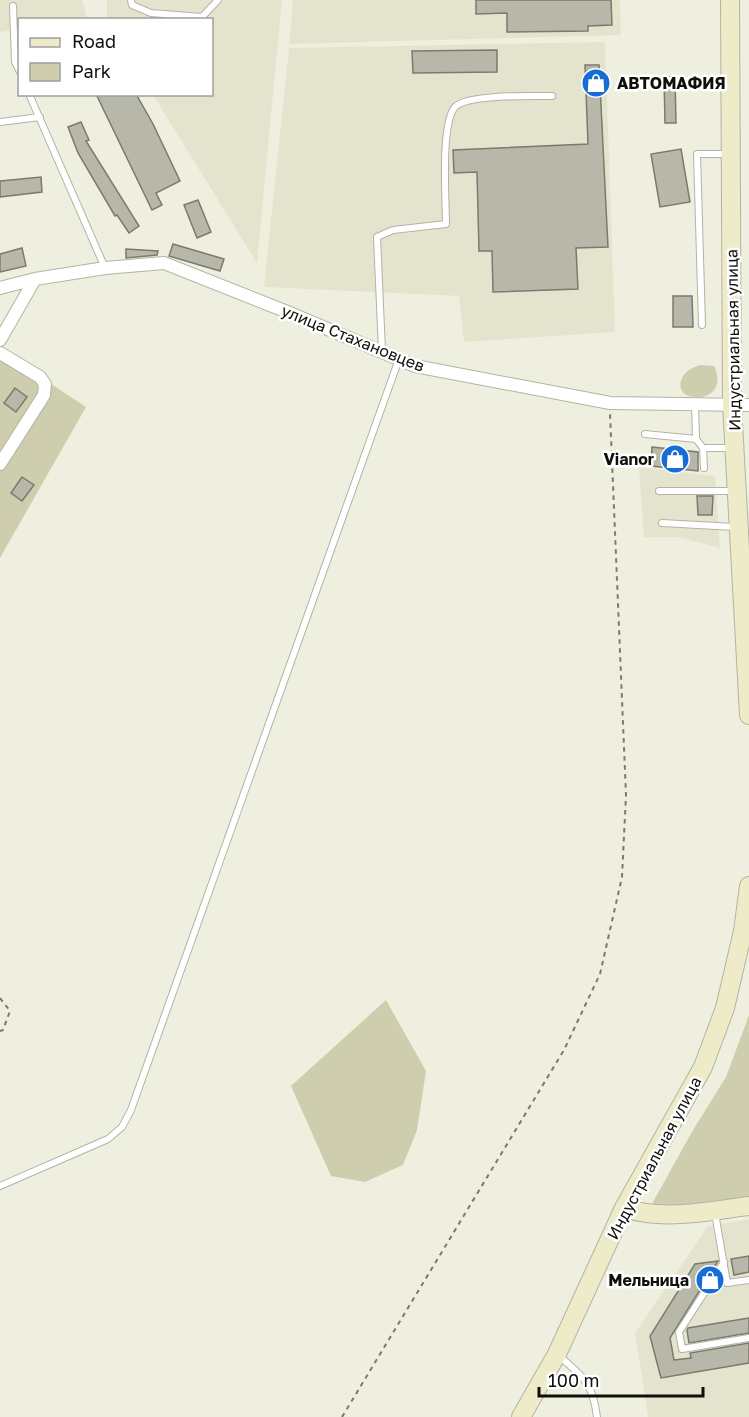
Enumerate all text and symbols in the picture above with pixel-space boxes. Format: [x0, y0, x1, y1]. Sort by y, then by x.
legend [18, 18, 213, 96]
text: Road [72, 30, 116, 52]
text: Park [72, 60, 111, 82]
shop icon: АВТОМАФИЯ [580, 67, 612, 99]
place label: АВТОМАФИЯ [617, 73, 726, 93]
street label: Индустриальная улица [721, 249, 745, 431]
street label: улица Стахановцев [278, 300, 428, 376]
shop icon: Vianor [659, 443, 691, 475]
place label: Vianor [603, 449, 654, 469]
street label: Индустриальная улица [602, 1073, 706, 1243]
shop icon: Мельница [694, 1264, 726, 1296]
place label: Мельница [608, 1270, 689, 1290]
scale bar [539, 1360, 702, 1398]
text: 100 m [548, 1369, 599, 1391]

